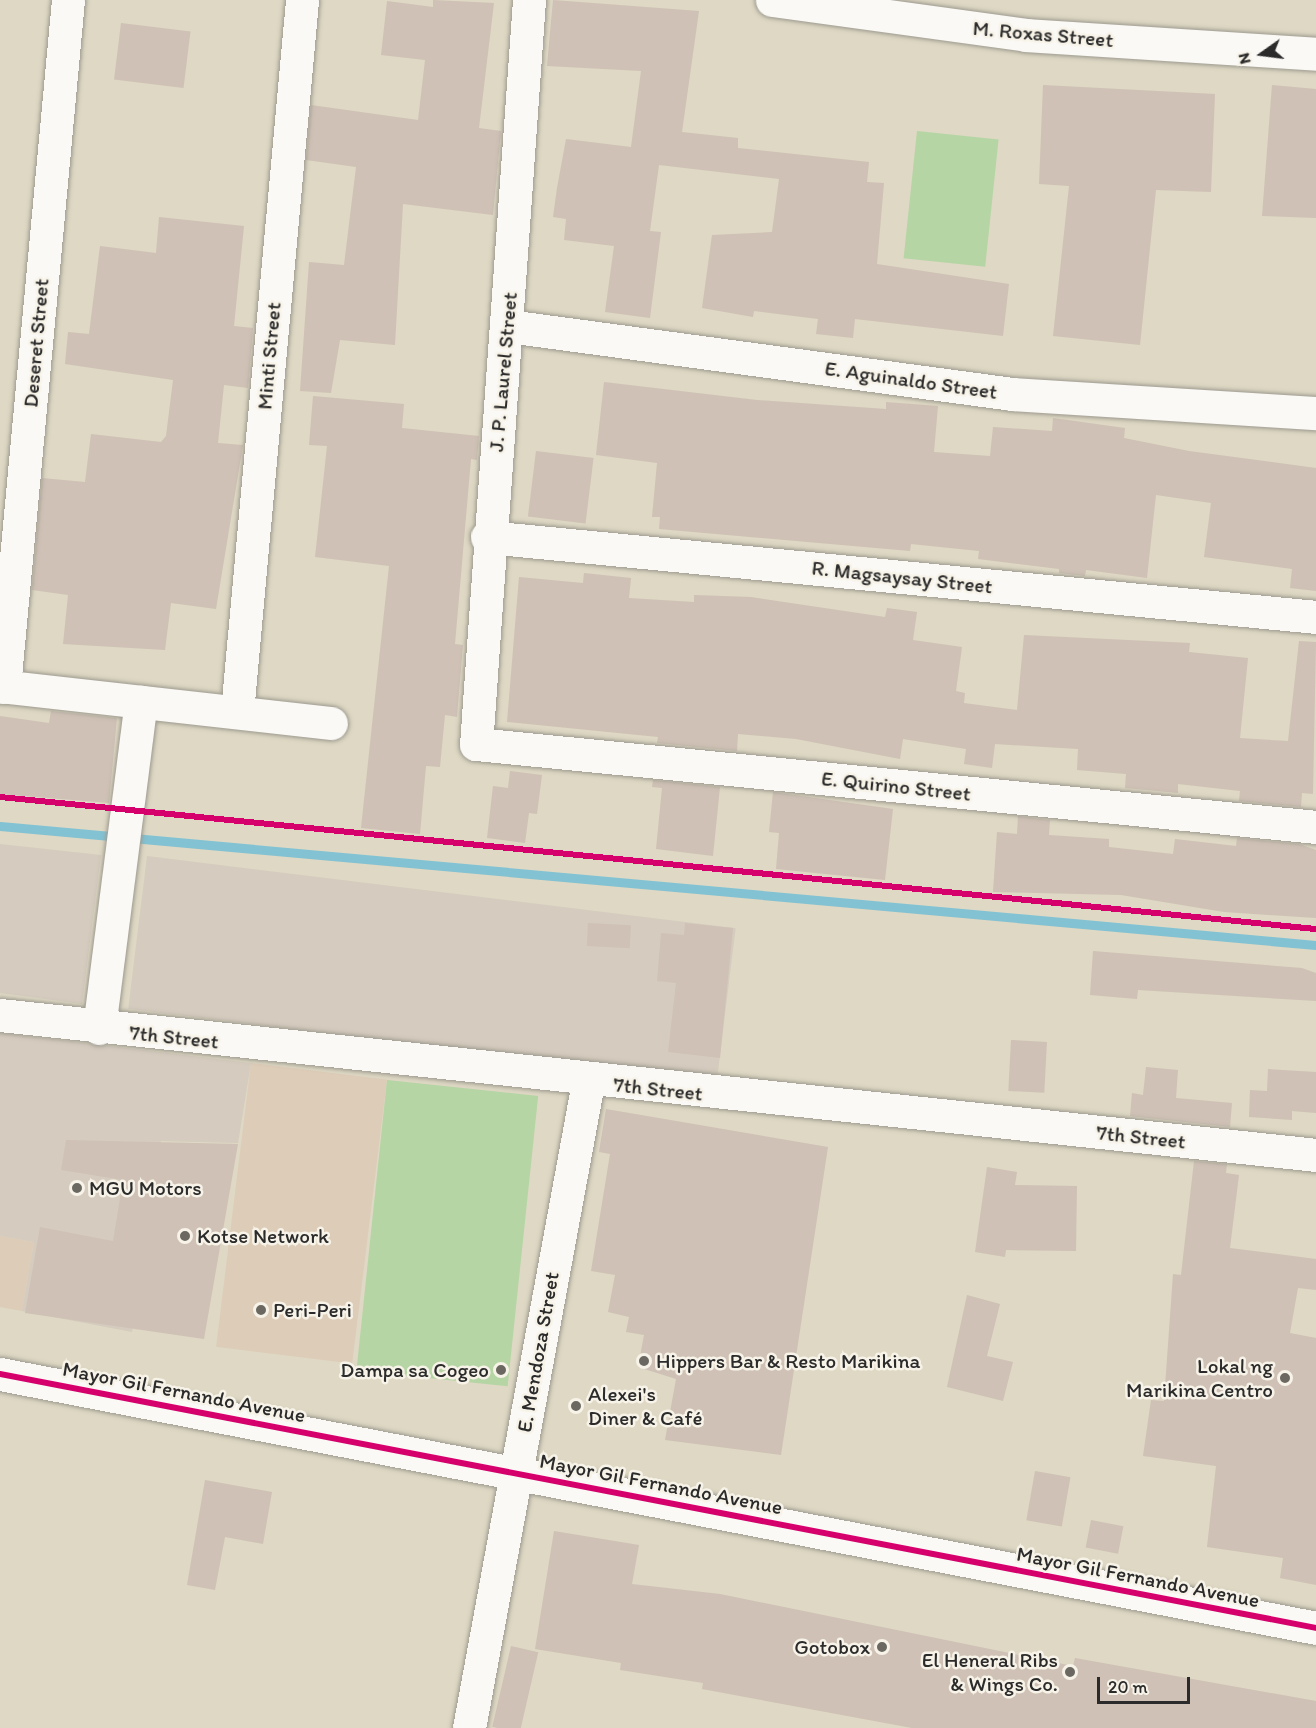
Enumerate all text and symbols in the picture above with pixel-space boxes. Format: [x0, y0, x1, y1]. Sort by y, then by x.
street label: M. Roxas Street [972, 15, 1114, 53]
north arrow [1232, 24, 1292, 84]
text: N [1234, 51, 1255, 66]
street label: Deseret Street [18, 277, 54, 409]
street label: J. P. Laurel Street [483, 291, 523, 453]
street label: Minti Street [252, 302, 286, 410]
street label: E. Aguinaldo Street [823, 355, 999, 405]
street label: R. Magsaysay Street [811, 555, 993, 599]
street label: E. Quirino Street [820, 766, 972, 806]
street label: 7th Street [128, 1020, 220, 1054]
street label: 7th Street [612, 1072, 704, 1106]
street label: 7th Street [1095, 1120, 1187, 1154]
place label: MGU Motors [89, 1175, 202, 1201]
marker: MGU Motors [70, 1181, 84, 1195]
place label: Kotse Network [197, 1223, 329, 1249]
marker: Kotse Network [178, 1229, 192, 1243]
street label: E. Mendoza Street [511, 1270, 565, 1434]
place label: Peri-Peri [273, 1297, 352, 1323]
marker: Peri-Peri [254, 1303, 268, 1317]
place label: Hippers Bar & Resto Marikina [656, 1348, 921, 1374]
place label: Lokal ng Marikina Centro [1126, 1353, 1273, 1403]
marker: Hippers Bar & Resto Marikina [637, 1354, 651, 1368]
street label: Mayor Gil Fernando Avenue [61, 1356, 307, 1428]
place label: Dampa sa Cogeo [340, 1357, 489, 1383]
marker: Dampa sa Cogeo [494, 1363, 508, 1377]
marker: Lokal ng Marikina Centro [1278, 1371, 1292, 1385]
place label: Alexei's Diner & Café [588, 1381, 702, 1431]
marker: Alexei's Diner & Café [569, 1399, 583, 1413]
street label: Mayor Gil Fernando Avenue [538, 1448, 784, 1520]
street label: Mayor Gil Fernando Avenue [1015, 1541, 1261, 1613]
place label: Gotobox [794, 1634, 870, 1660]
marker: Gotobox [875, 1640, 889, 1654]
place label: El Heneral Ribs & Wings Co. [922, 1647, 1058, 1697]
marker: El Heneral Ribs & Wings Co. [1063, 1665, 1077, 1679]
scale bar [1100, 1665, 1193, 1703]
text: 20 m [1108, 1676, 1148, 1698]

